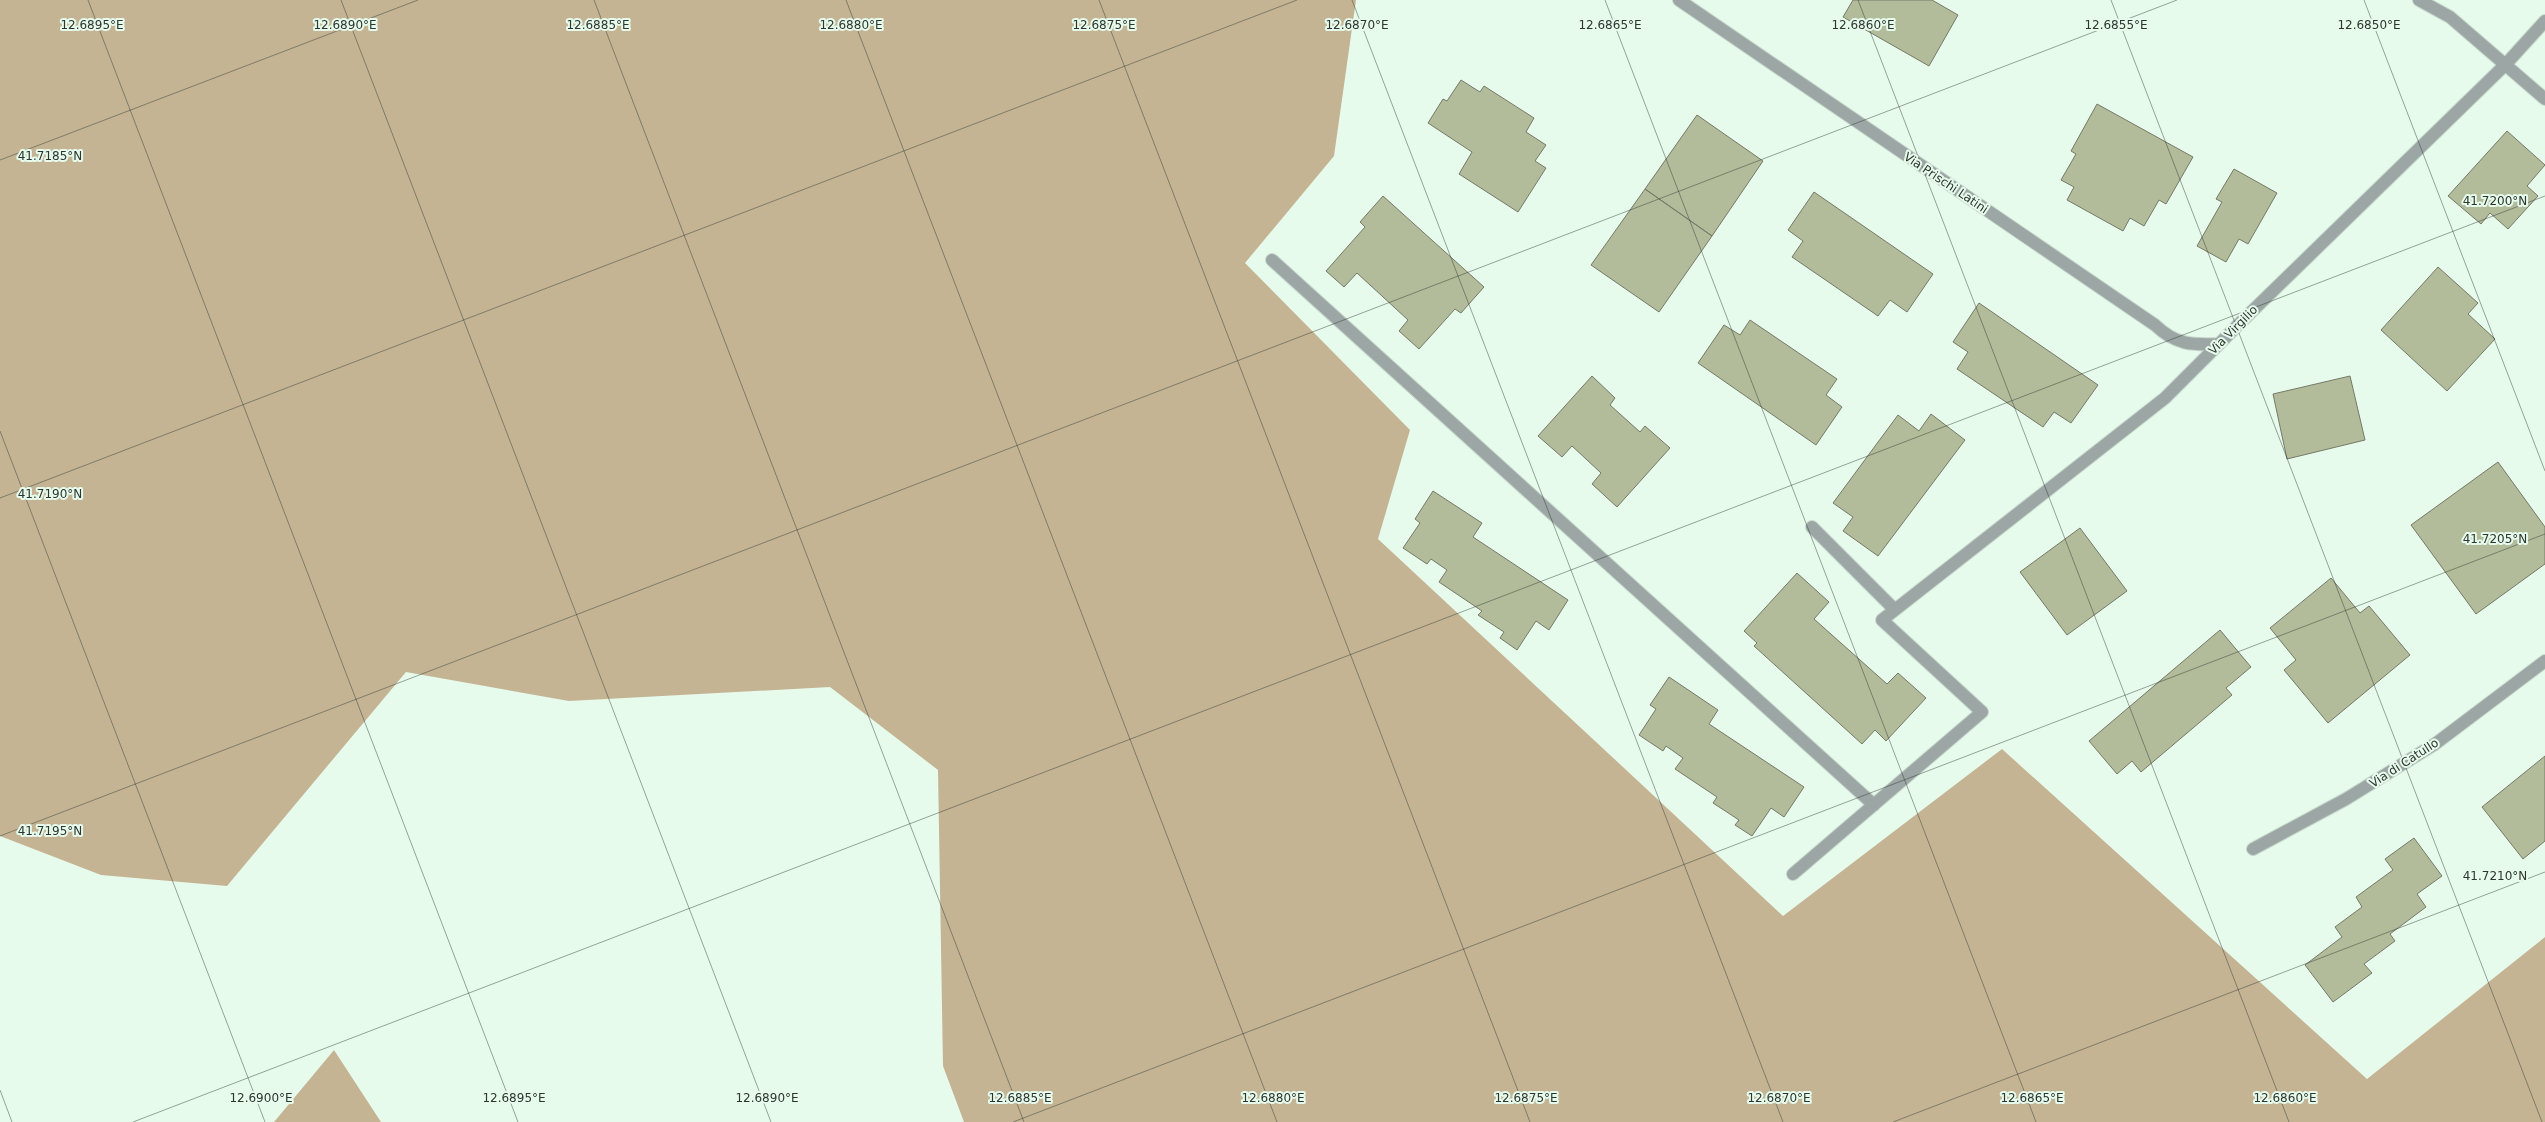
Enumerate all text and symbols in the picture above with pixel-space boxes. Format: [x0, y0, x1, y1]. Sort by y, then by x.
text: 12.6895°E [60, 18, 124, 32]
text: 12.6890°E [313, 18, 377, 32]
text: 12.6885°E [566, 18, 630, 32]
text: 12.6880°E [819, 18, 883, 32]
text: 12.6875°E [1072, 18, 1136, 32]
text: 12.6870°E [1325, 18, 1389, 32]
text: 12.6865°E [1578, 18, 1642, 32]
text: 12.6860°E [1831, 18, 1895, 32]
text: 12.6855°E [2084, 18, 2148, 32]
text: 12.6850°E [2337, 18, 2401, 32]
text: 41.7185°N [18, 149, 82, 163]
street label: Via Prischi Latini [1901, 150, 1991, 216]
text: 41.7200°N [2463, 194, 2527, 208]
street label: Via Virgilio [2206, 303, 2260, 357]
text: 41.7190°N [18, 487, 82, 501]
text: 41.7205°N [2463, 532, 2527, 546]
street label: Via di Catullo [2367, 736, 2441, 790]
text: 41.7195°N [18, 824, 82, 838]
text: 41.7210°N [2463, 869, 2527, 883]
text: 12.6900°E [229, 1091, 293, 1105]
text: 12.6895°E [482, 1091, 546, 1105]
text: 12.6890°E [735, 1091, 799, 1105]
text: 12.6885°E [988, 1091, 1052, 1105]
text: 12.6880°E [1241, 1091, 1305, 1105]
text: 12.6875°E [1494, 1091, 1558, 1105]
text: 12.6870°E [1747, 1091, 1811, 1105]
text: 12.6865°E [2000, 1091, 2064, 1105]
text: 12.6860°E [2253, 1091, 2317, 1105]

